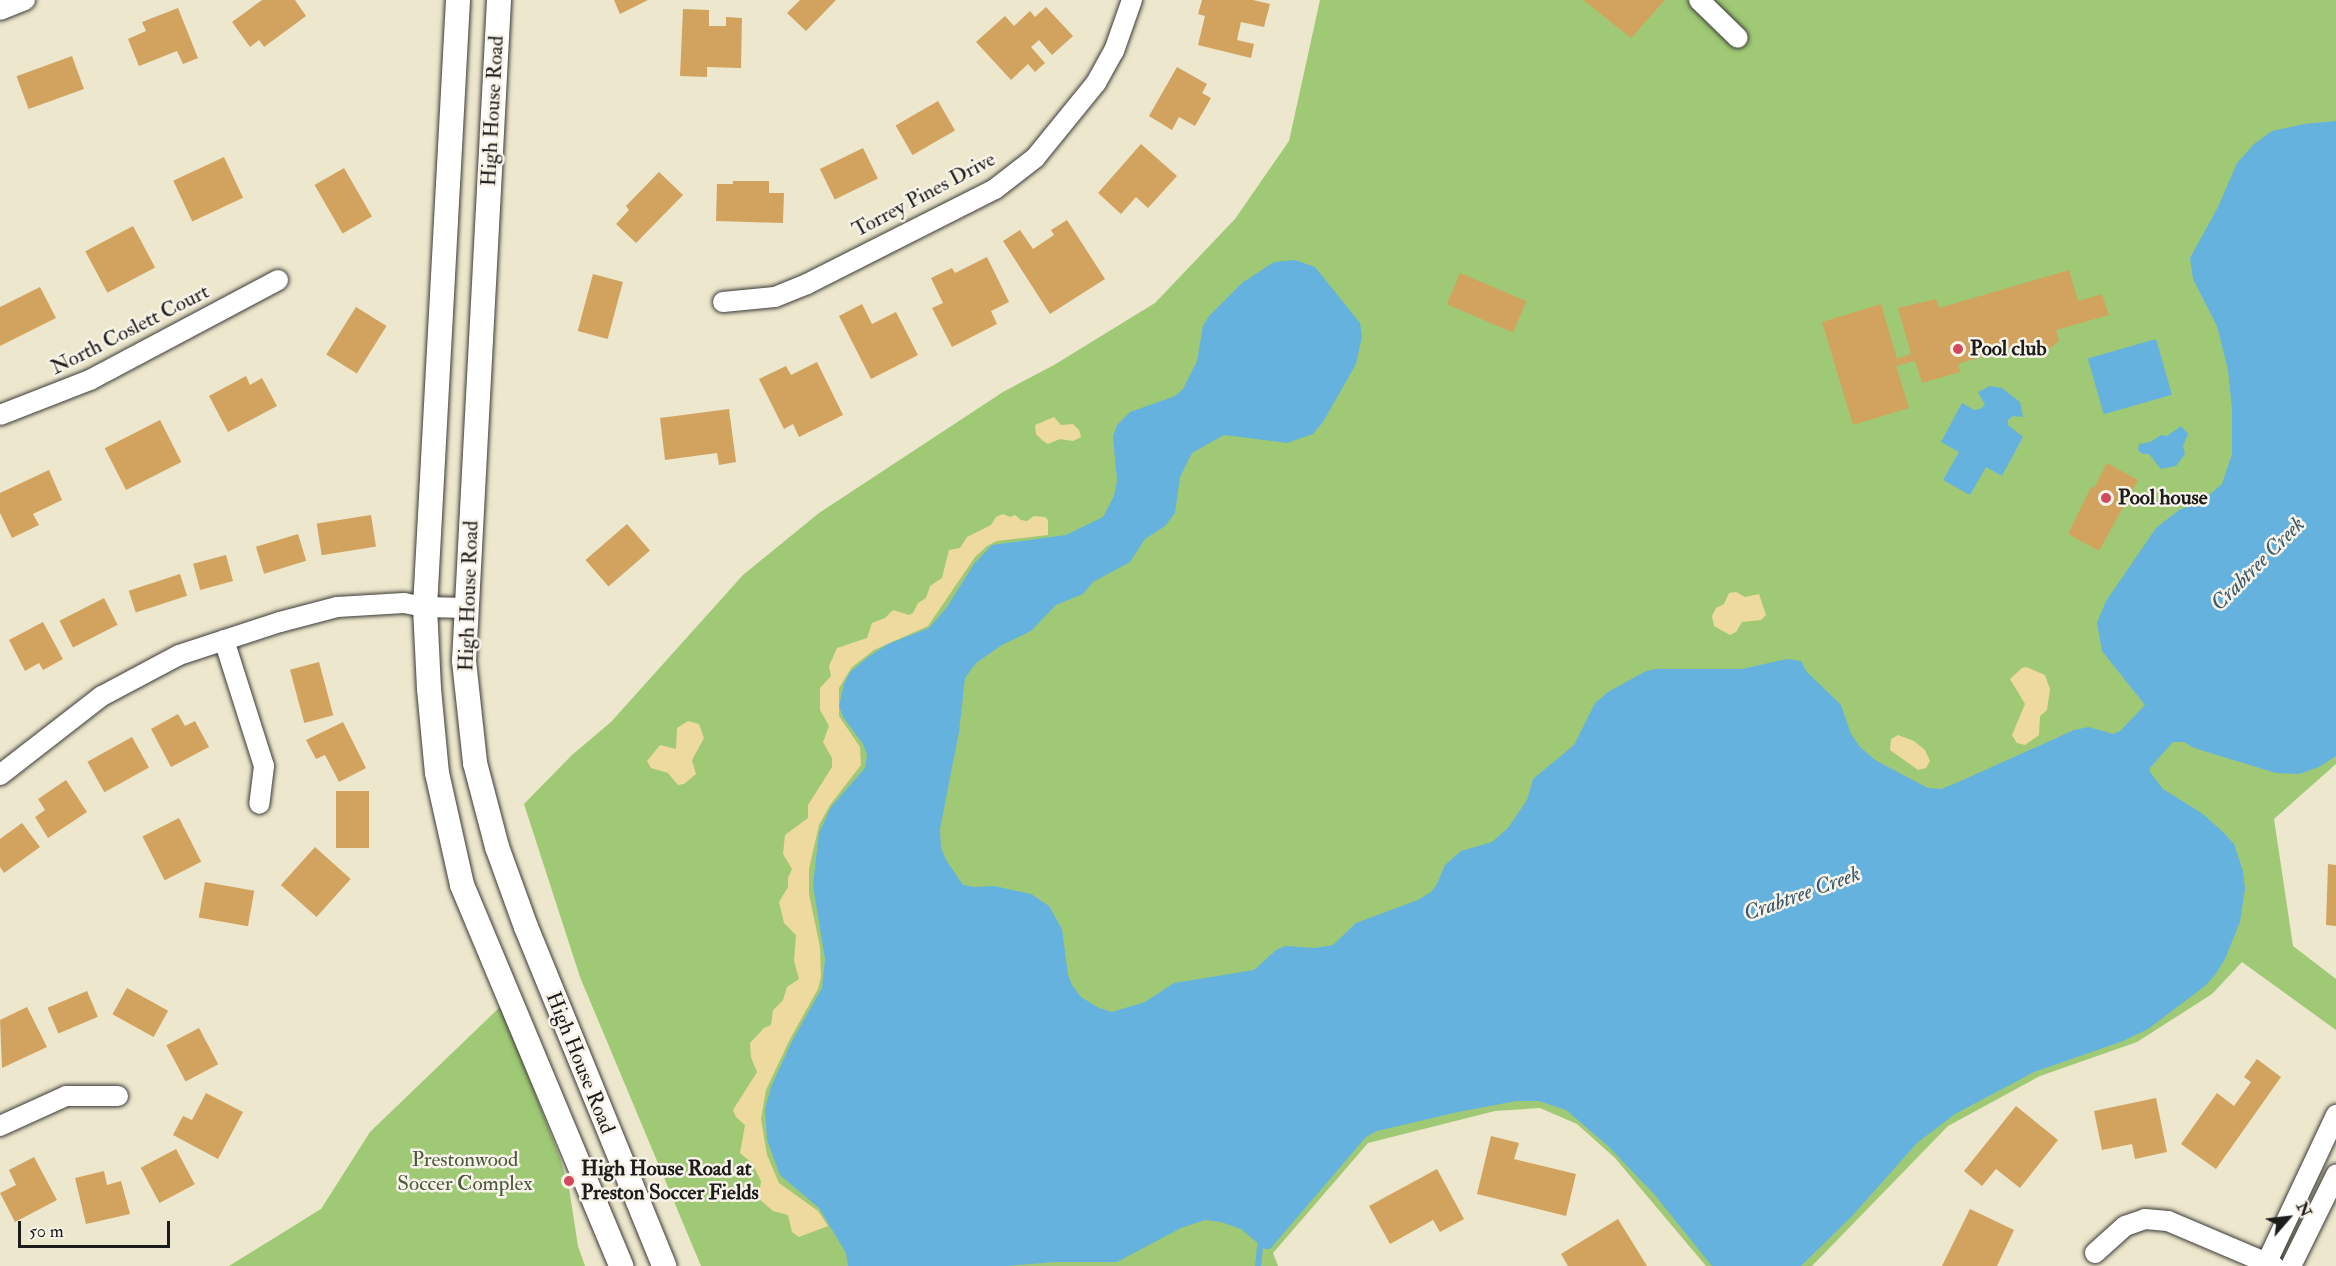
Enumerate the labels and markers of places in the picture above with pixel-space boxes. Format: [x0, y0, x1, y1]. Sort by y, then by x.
place label: Pool club [1970, 336, 2046, 362]
marker: Pool club [1951, 342, 1965, 356]
place label: Pool house [2118, 485, 2208, 511]
marker: Pool house [2099, 491, 2113, 505]
place label: High House Road at Preston Soccer Fields [581, 1156, 759, 1206]
marker: High House Road at Preston Soccer Fields [562, 1174, 576, 1188]

